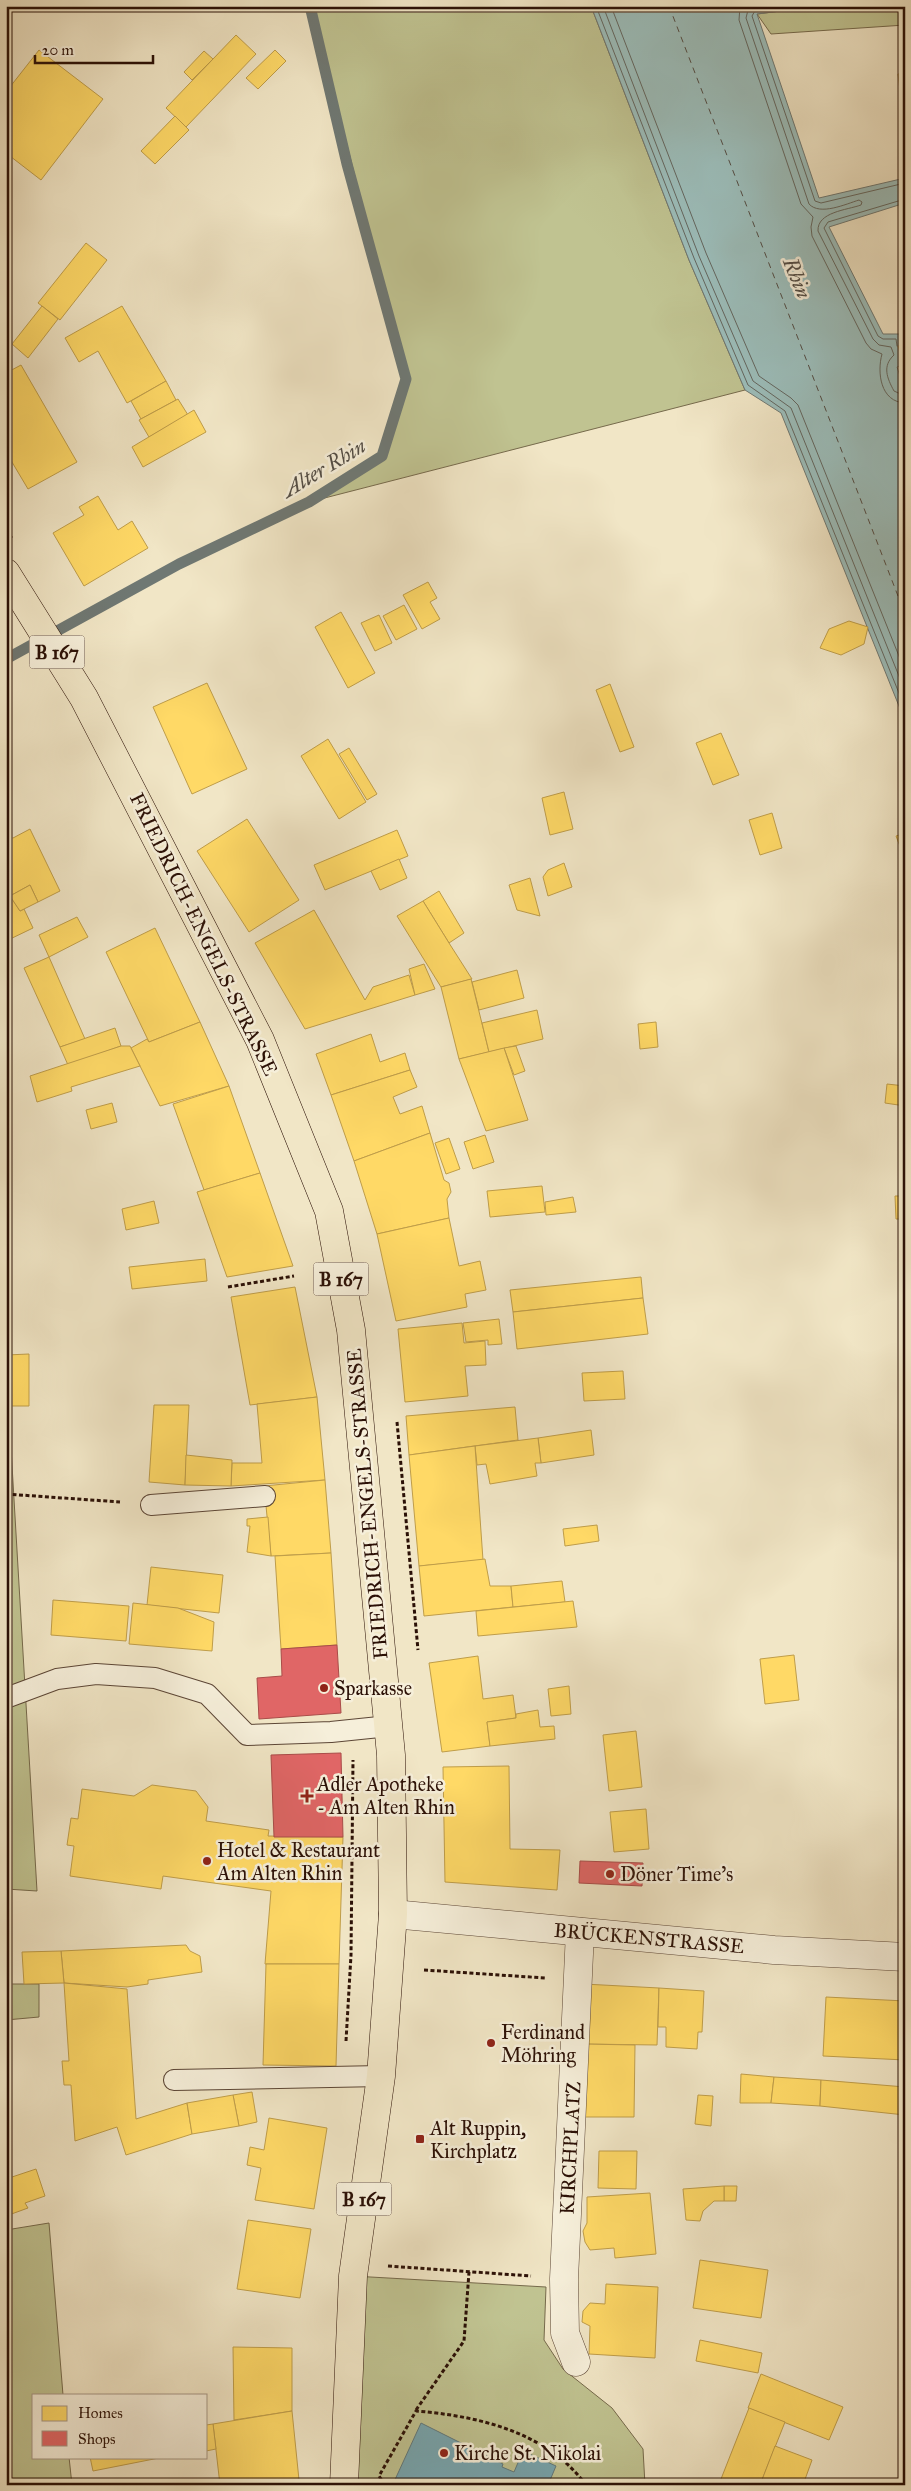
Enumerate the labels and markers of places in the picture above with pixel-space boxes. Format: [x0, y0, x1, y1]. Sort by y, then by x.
place label: Sparkasse [334, 1676, 412, 1700]
marker: Sparkasse [318, 1682, 330, 1694]
place label: Adler Apotheke - Am Alten Rhin [316, 1772, 455, 1819]
marker: Adler Apotheke - Am Alten Rhin [301, 1790, 313, 1802]
place label: Hotel & Restaurant Am Alten Rhin [216, 1838, 380, 1885]
marker: Hotel & Restaurant Am Alten Rhin [201, 1855, 213, 1867]
place label: Döner Time's [620, 1862, 733, 1886]
marker: Döner Time's [604, 1868, 616, 1880]
place label: Ferdinand Möhring [501, 2020, 585, 2068]
marker: Ferdinand Möhring [485, 2037, 497, 2049]
place label: Alt Ruppin, Kirchplatz [429, 2116, 526, 2163]
marker: Alt Ruppin, Kirchplatz [414, 2133, 426, 2145]
place label: Kirche St. Nikolai [454, 2441, 602, 2465]
marker: Kirche St. Nikolai [438, 2447, 450, 2459]

